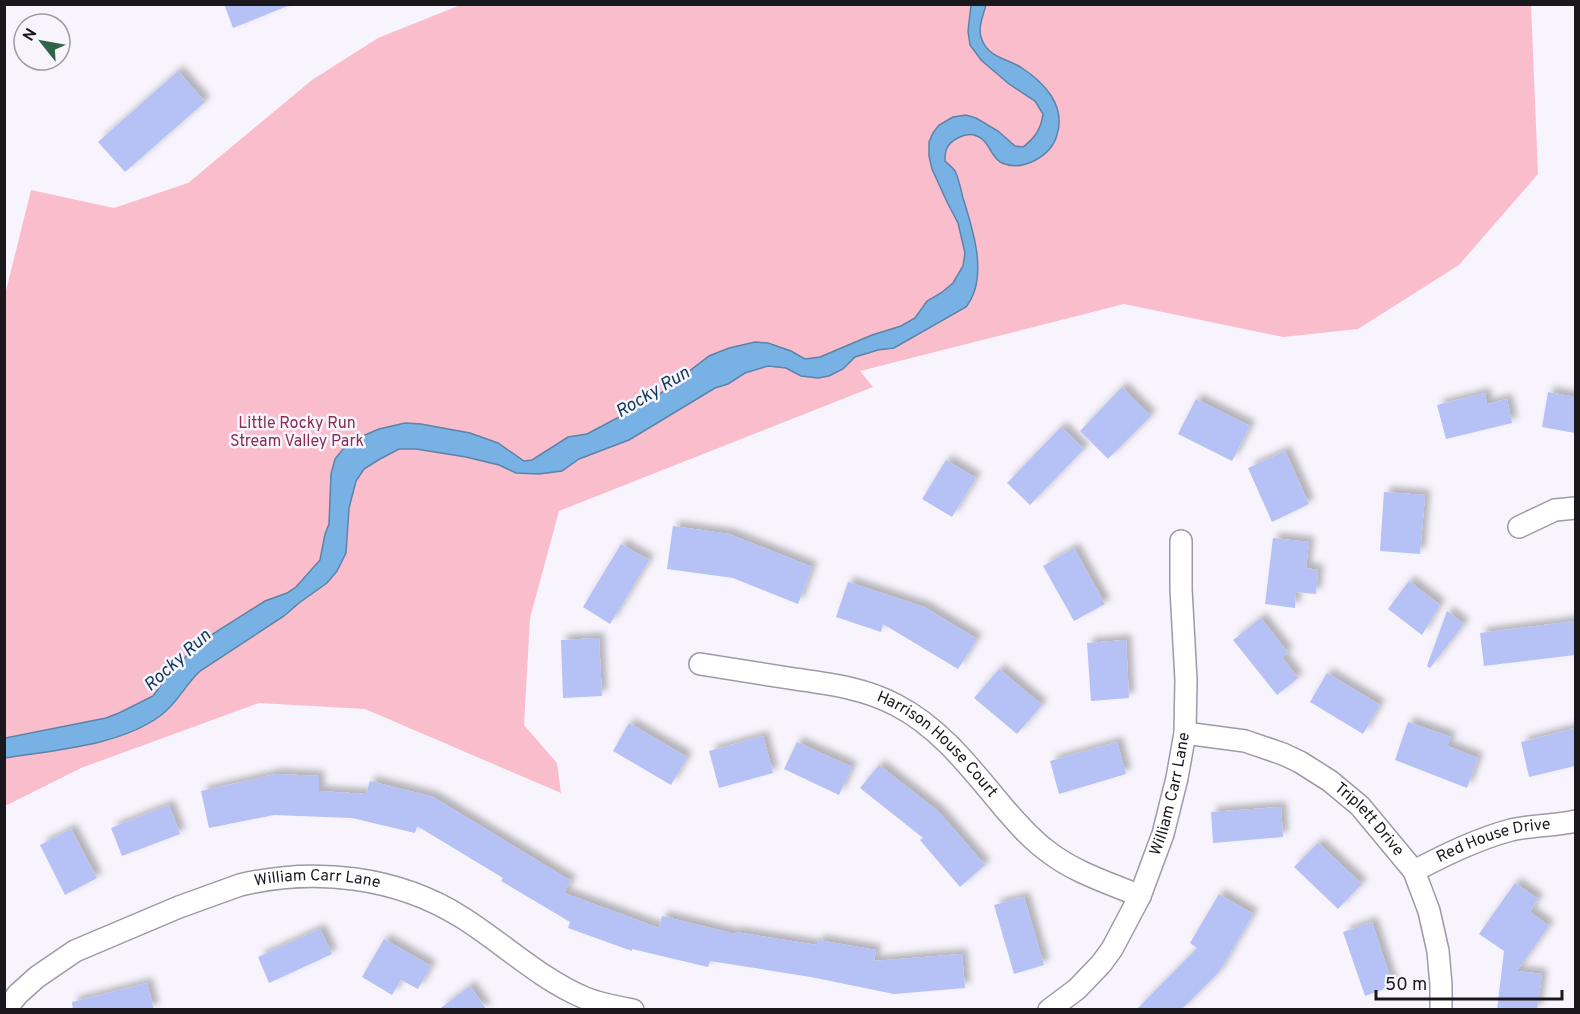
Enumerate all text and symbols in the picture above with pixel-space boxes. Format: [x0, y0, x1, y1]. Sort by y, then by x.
north arrow [12, 12, 72, 72]
text: N [19, 25, 42, 45]
water label: Rocky Run [612, 362, 694, 424]
park label: Little Rocky Run Stream Valley Park [230, 414, 364, 452]
water label: Rocky Run [140, 625, 217, 697]
street label: Harrison House Court [874, 687, 1001, 802]
street label: William Carr Lane [1146, 731, 1195, 859]
street label: Triplett Drive [1330, 779, 1408, 861]
street label: Red House Drive [1433, 815, 1551, 868]
street label: William Carr Lane [253, 866, 382, 893]
scale bar [1376, 963, 1562, 1001]
text: 50 m [1385, 974, 1427, 997]

